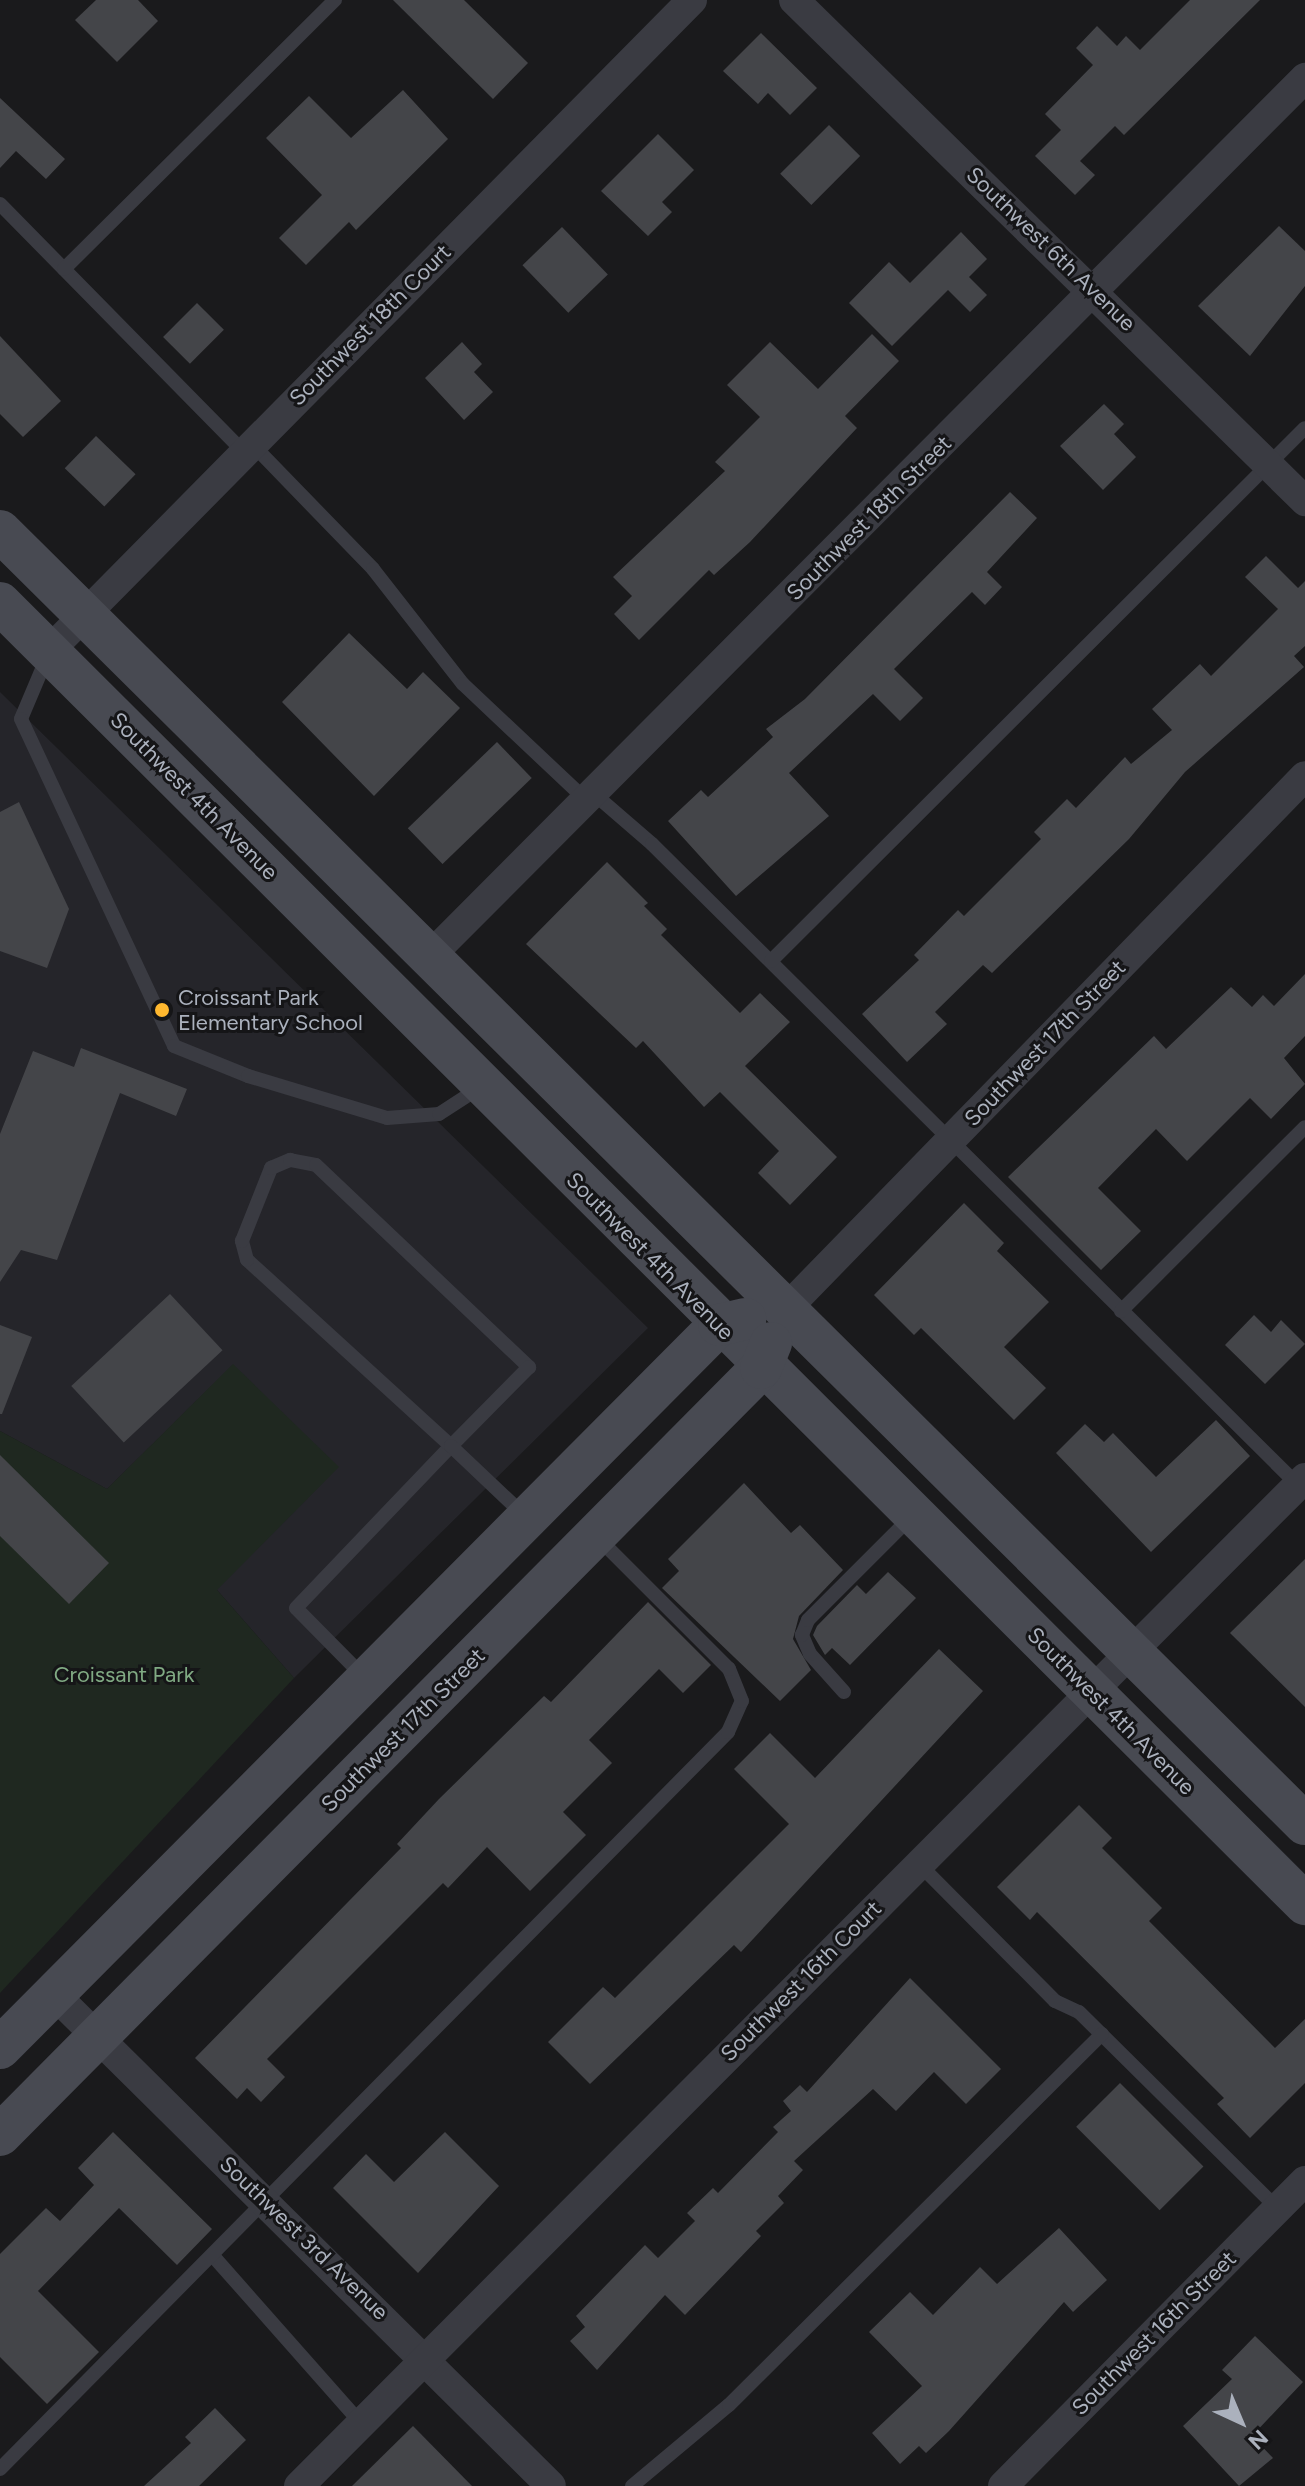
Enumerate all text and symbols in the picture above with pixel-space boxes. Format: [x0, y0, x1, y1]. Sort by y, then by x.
street label: Southwest 6th Avenue [961, 161, 1141, 337]
street label: Southwest 18th Court [284, 239, 456, 411]
street label: Southwest 18th Street [781, 430, 957, 606]
street label: Southwest 4th Avenue [105, 707, 283, 885]
street label: Southwest 17th Street [959, 955, 1131, 1131]
place label: Croissant Park Elementary School [178, 984, 363, 1036]
marker: Croissant Park Elementary School [153, 1001, 171, 1019]
street label: Southwest 4th Avenue [561, 1167, 739, 1345]
street label: Southwest 4th Avenue [1022, 1622, 1200, 1800]
street label: Southwest 17th Street [316, 1643, 490, 1817]
park label: Croissant Park [54, 1662, 194, 1688]
street label: Southwest 16th Court [715, 1895, 887, 2067]
street label: Southwest 3rd Avenue [214, 2151, 394, 2325]
street label: Southwest 16th Street [1066, 2245, 1242, 2421]
north arrow [1201, 2382, 1281, 2462]
text: N [1243, 2424, 1274, 2455]

